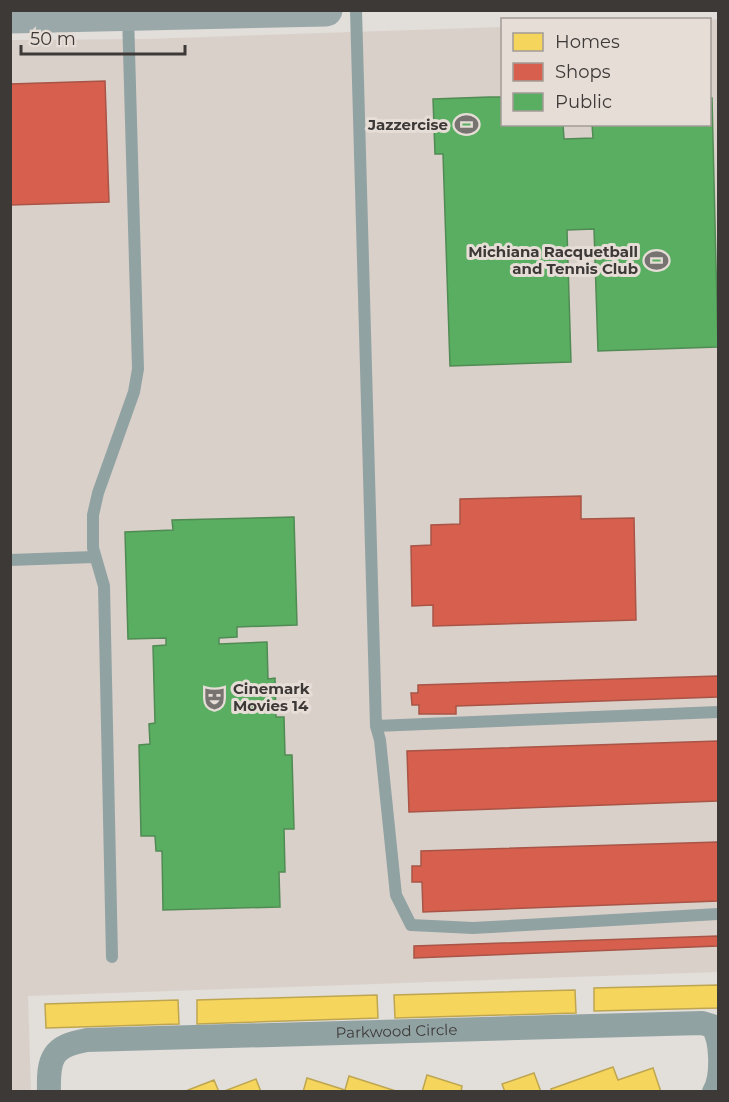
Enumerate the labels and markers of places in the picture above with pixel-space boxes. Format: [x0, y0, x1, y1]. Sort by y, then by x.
sports icon: Jazzercise [453, 112, 479, 138]
place label: Jazzercise [367, 115, 448, 134]
place label: Michiana Racquetball and Tennis Club [468, 242, 638, 278]
sports icon: Michiana Racquetball and Tennis Club [643, 248, 669, 274]
place label: Cinemark Movies 14 [233, 679, 310, 715]
theatre icon: Cinemark Movies 14 [202, 685, 228, 711]

